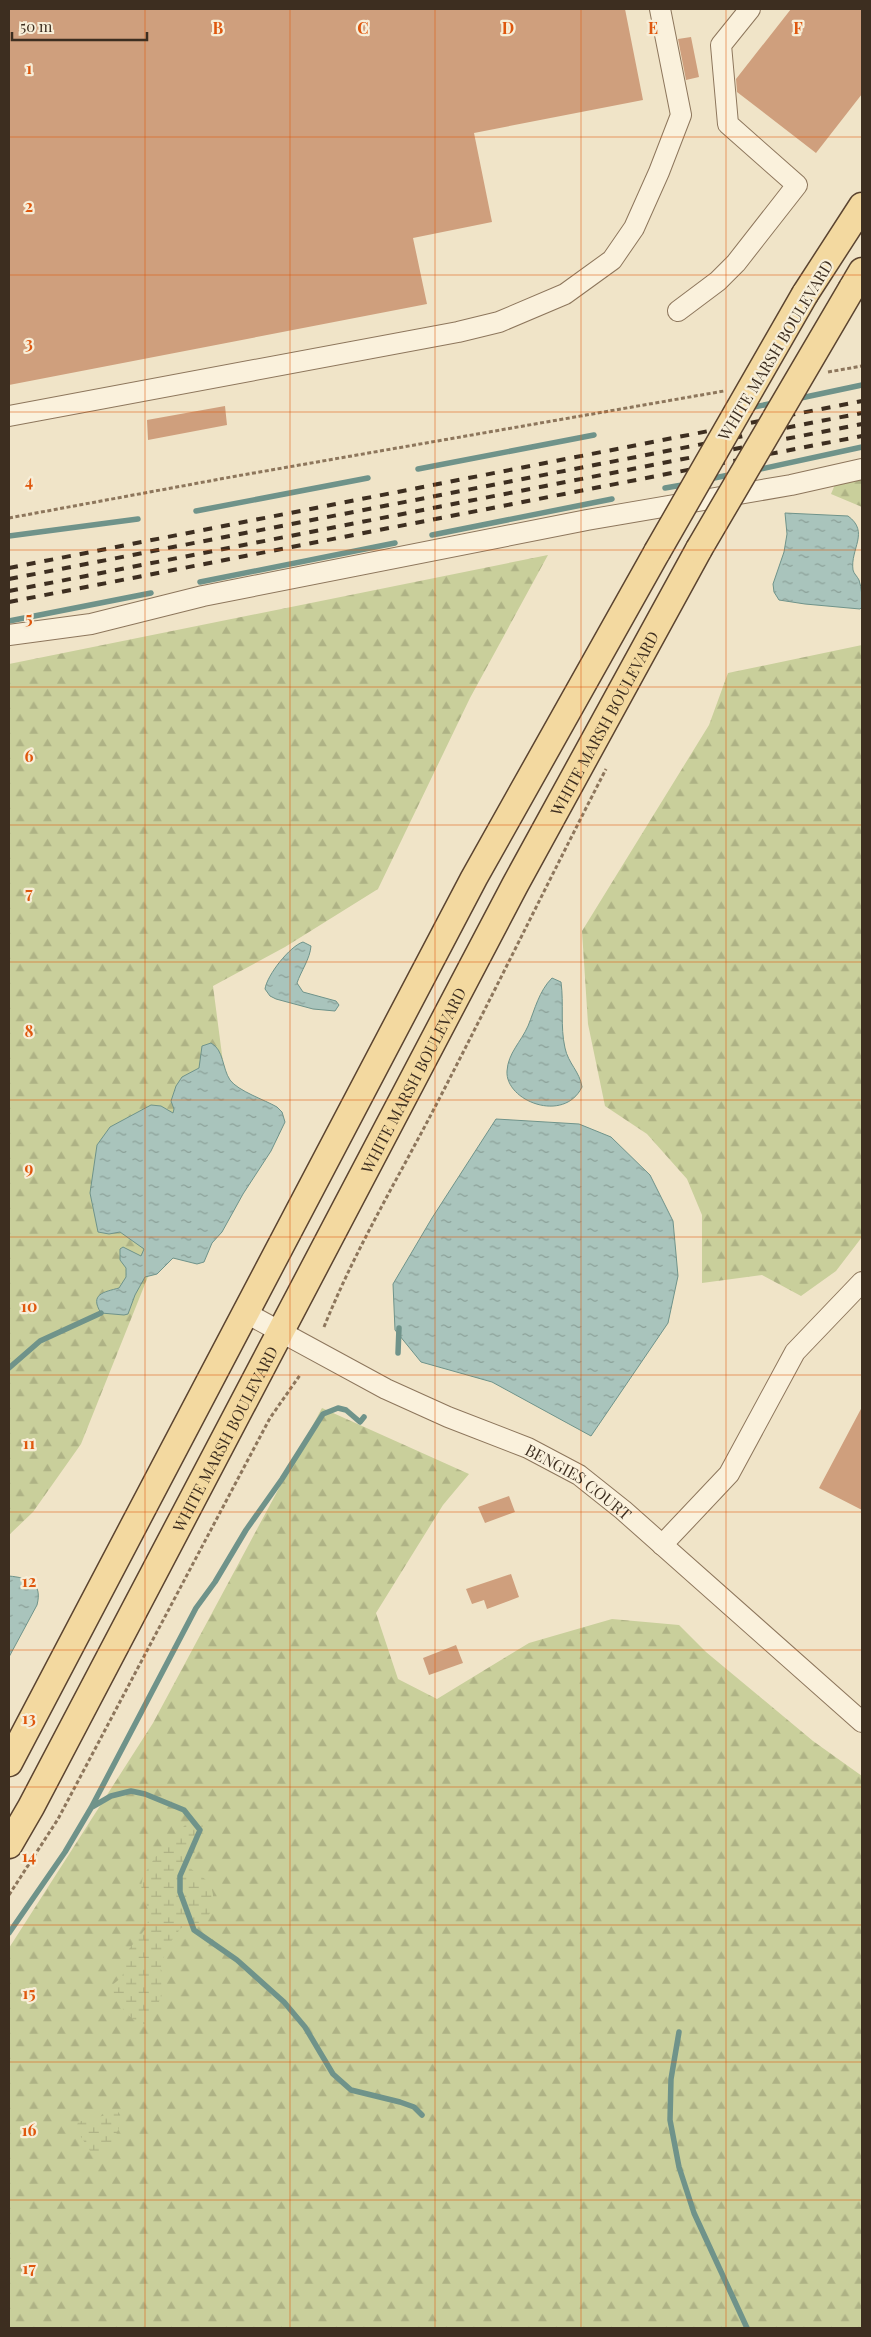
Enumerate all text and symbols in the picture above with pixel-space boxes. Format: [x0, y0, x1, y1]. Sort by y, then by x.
scale bar [12, 10, 148, 42]
text: 50 m [20, 16, 53, 36]
text: B [213, 17, 224, 38]
text: C [357, 17, 369, 38]
text: D [502, 17, 514, 38]
text: E [648, 17, 658, 38]
text: F [793, 17, 803, 38]
text: 1 [26, 57, 32, 78]
text: 2 [25, 195, 33, 216]
street label: WHITE MARSH BOULEVARD [712, 256, 837, 445]
text: 3 [25, 332, 33, 353]
text: 4 [25, 470, 33, 491]
text: 5 [25, 607, 33, 628]
street label: WHITE MARSH BOULEVARD [544, 627, 663, 820]
text: 6 [25, 745, 34, 766]
text: 7 [25, 882, 33, 903]
street label: WHITE MARSH BOULEVARD [355, 983, 470, 1177]
text: 8 [25, 1020, 34, 1041]
text: 9 [25, 1157, 34, 1178]
text: 10 [21, 1295, 37, 1316]
street label: WHITE MARSH BOULEVARD [166, 1342, 282, 1536]
text: 11 [23, 1432, 35, 1453]
street label: BENGIES COURT [522, 1438, 637, 1524]
text: 12 [22, 1570, 36, 1591]
text: 13 [22, 1707, 36, 1728]
text: 14 [22, 1845, 36, 1866]
text: 15 [22, 1982, 36, 2003]
text: 16 [21, 2119, 37, 2140]
text: 17 [22, 2257, 36, 2278]

